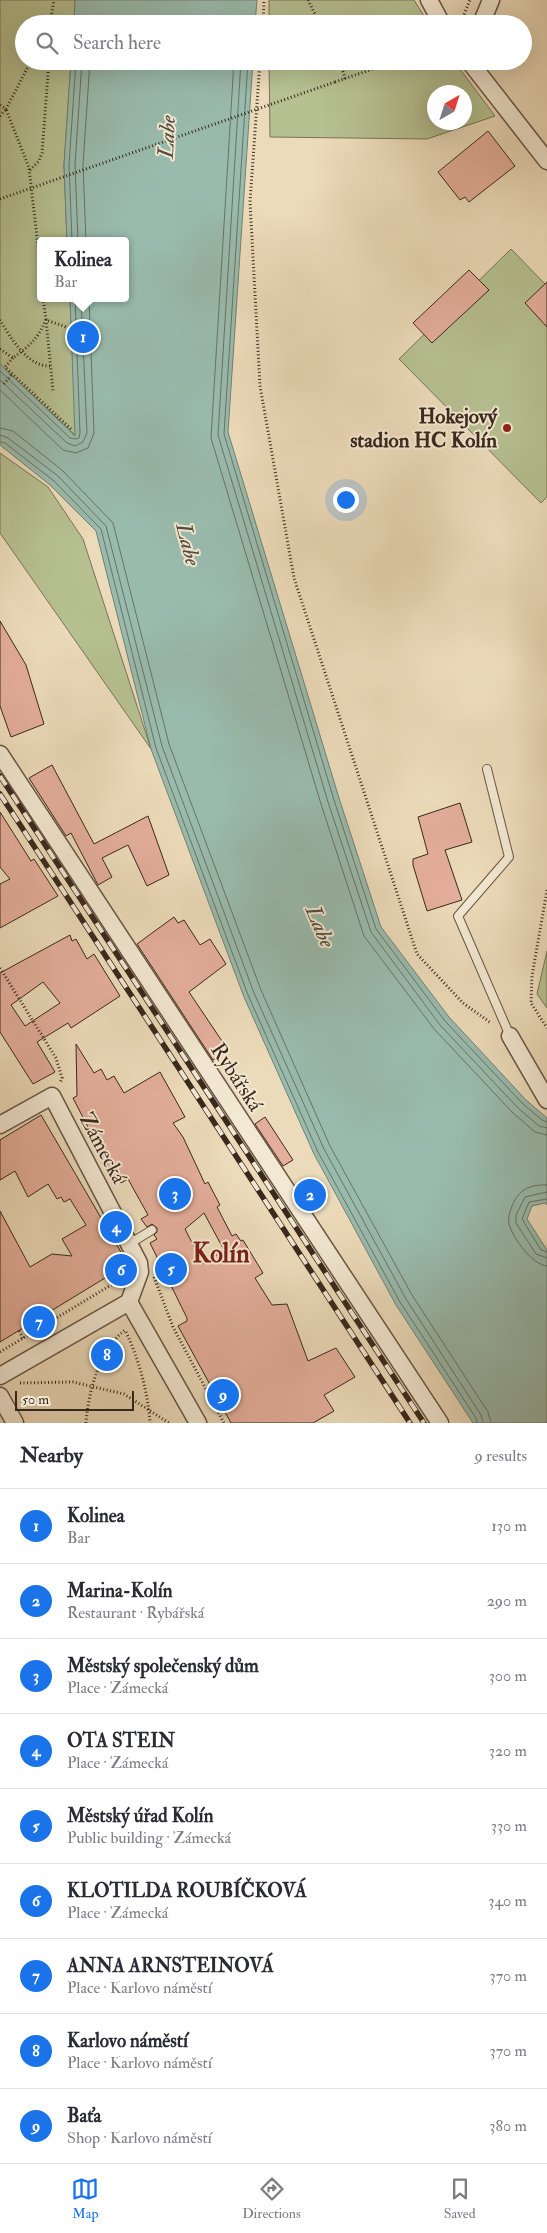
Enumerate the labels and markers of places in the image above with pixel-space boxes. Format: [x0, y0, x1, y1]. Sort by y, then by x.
pin: 1 [67, 318, 99, 356]
place label: Hokejový stadion HC Kolín [350, 403, 498, 454]
marker: Hokejový stadion HC Kolín [501, 422, 513, 434]
pin: 3 [159, 1175, 191, 1213]
pin: 2 [294, 1176, 326, 1214]
pin: 4 [100, 1208, 132, 1246]
pin: 5 [155, 1250, 187, 1288]
pin: 6 [105, 1251, 137, 1289]
pin: 7 [23, 1303, 55, 1341]
pin: 8 [91, 1336, 123, 1374]
pin: 9 [207, 1376, 239, 1414]

